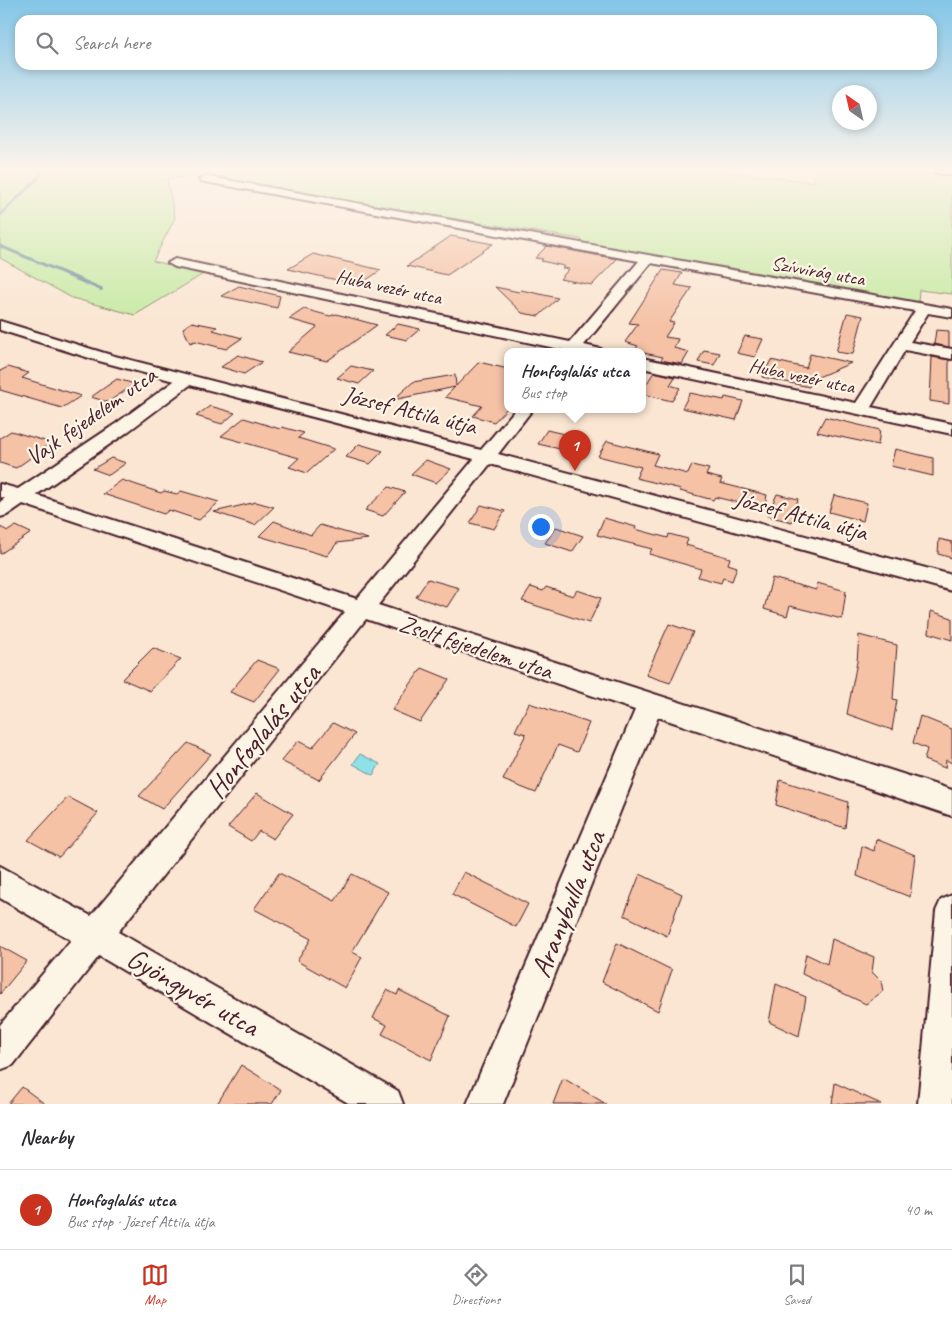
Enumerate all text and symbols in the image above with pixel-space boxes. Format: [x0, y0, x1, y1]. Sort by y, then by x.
search box [15, 15, 937, 70]
icon: search [33, 29, 61, 57]
text: Search here [73, 31, 150, 55]
north arrow [832, 85, 877, 130]
street label: Szívvirág utca [769, 250, 869, 292]
street label: Huba vezér utca [334, 264, 446, 311]
popup [504, 348, 646, 413]
street label: Huba vezér utca [747, 353, 859, 400]
street label: Vajk fejedelem utca [20, 359, 163, 472]
text: Honfoglalás utca [521, 359, 629, 383]
street label: József Attila útja [339, 379, 481, 441]
text: Bus stop [521, 383, 567, 403]
pin: 1 [559, 430, 591, 471]
street label: József Attila útja [730, 483, 872, 548]
your location [528, 514, 554, 540]
street label: Zsolt fejedelem utca [396, 608, 558, 686]
street label: Honfoglalás utca [197, 654, 330, 806]
street label: Aranybulla utca [522, 823, 615, 982]
street label: Gyöngyvér utca [120, 939, 268, 1046]
text: Nearby [20, 1124, 73, 1150]
text: Honfoglalás utca [67, 1188, 176, 1212]
text: 1 [32, 1200, 40, 1220]
text: 40 m [905, 1200, 932, 1220]
text: Bus stop · József Attila útja [67, 1212, 215, 1232]
tab: Map [141, 1261, 169, 1308]
tab: Directions [452, 1261, 500, 1308]
tab: Saved [783, 1261, 811, 1308]

